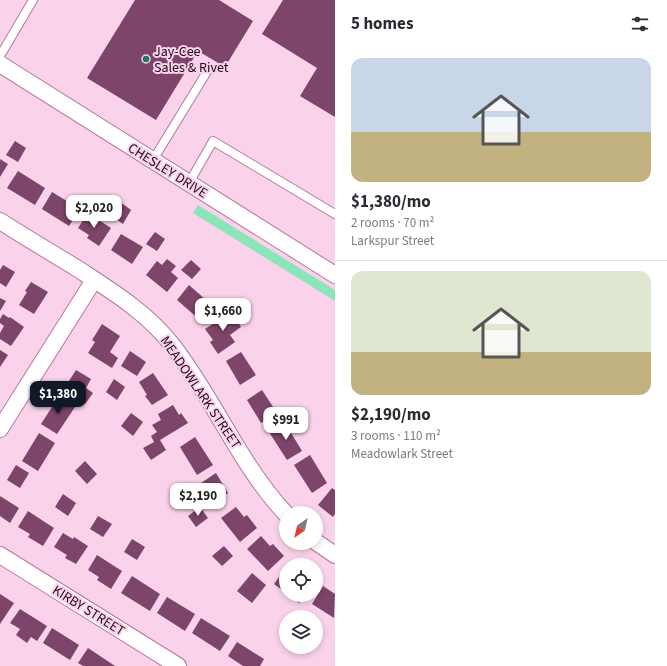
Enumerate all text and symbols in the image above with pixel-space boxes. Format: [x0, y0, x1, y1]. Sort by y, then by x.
text: 5 homes [351, 12, 413, 36]
icon: filters [629, 13, 651, 35]
place label: Jay-Cee Sales & Rivet [154, 42, 229, 78]
marker: Jay-Cee Sales & Rivet [141, 54, 151, 64]
icon: home [465, 84, 537, 156]
street label: CHESLEY DRIVE [124, 138, 211, 203]
text: $1,380/mo [351, 190, 431, 214]
pin: $2,020 [61, 195, 127, 229]
text: $2,020 [75, 199, 113, 217]
text: 2 rooms · 70 m² [351, 214, 434, 232]
text: Larkspur Street [351, 232, 434, 250]
icon: home [465, 297, 537, 369]
pin: $1,660 [190, 298, 256, 332]
text: $1,660 [204, 302, 242, 320]
street label: MEADOWLARK STREET [155, 332, 246, 453]
pin: $1,380 [25, 381, 91, 415]
text: $1,380 [39, 385, 77, 403]
text: $2,190/mo [351, 403, 431, 427]
pin: $991 [262, 407, 310, 441]
text: $991 [272, 411, 300, 429]
text: 3 rooms · 110 m² [351, 427, 441, 445]
text: Meadowlark Street [351, 445, 453, 463]
pin: $2,190 [165, 483, 231, 517]
text: $2,190 [179, 487, 217, 505]
north arrow [279, 506, 323, 550]
map controls [279, 506, 323, 654]
button: locate [279, 558, 323, 602]
street label: KIRBY STREET [48, 581, 129, 641]
button: layers [279, 610, 323, 654]

